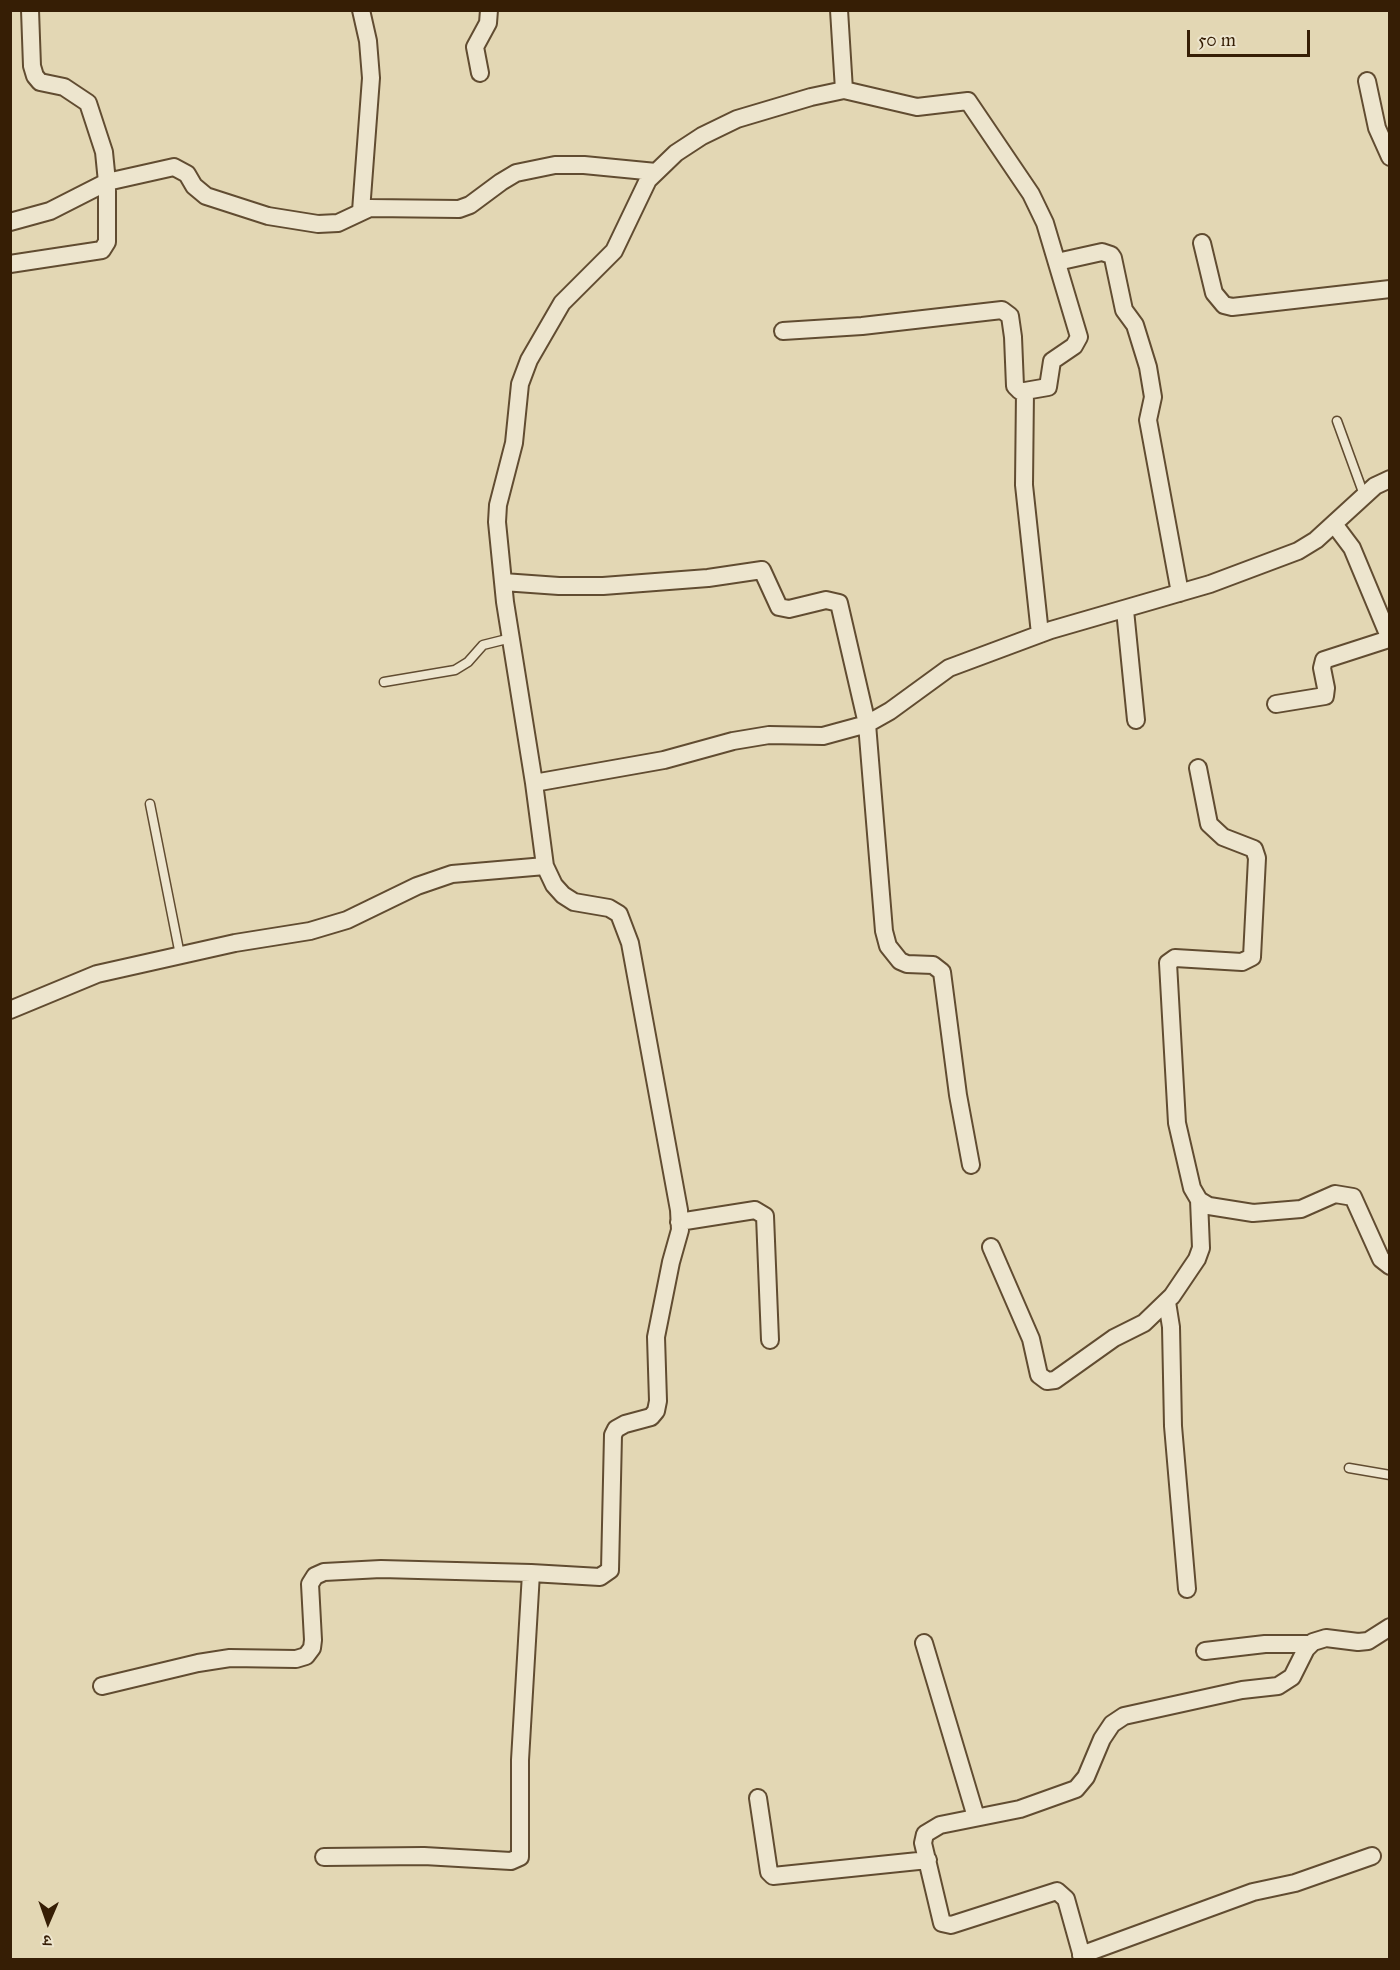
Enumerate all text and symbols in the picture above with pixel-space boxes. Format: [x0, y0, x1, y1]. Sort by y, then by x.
scale bar [1190, 18, 1313, 56]
text: 50 m [1198, 29, 1236, 51]
north arrow [18, 1892, 78, 1952]
text: उ [43, 1931, 52, 1950]

